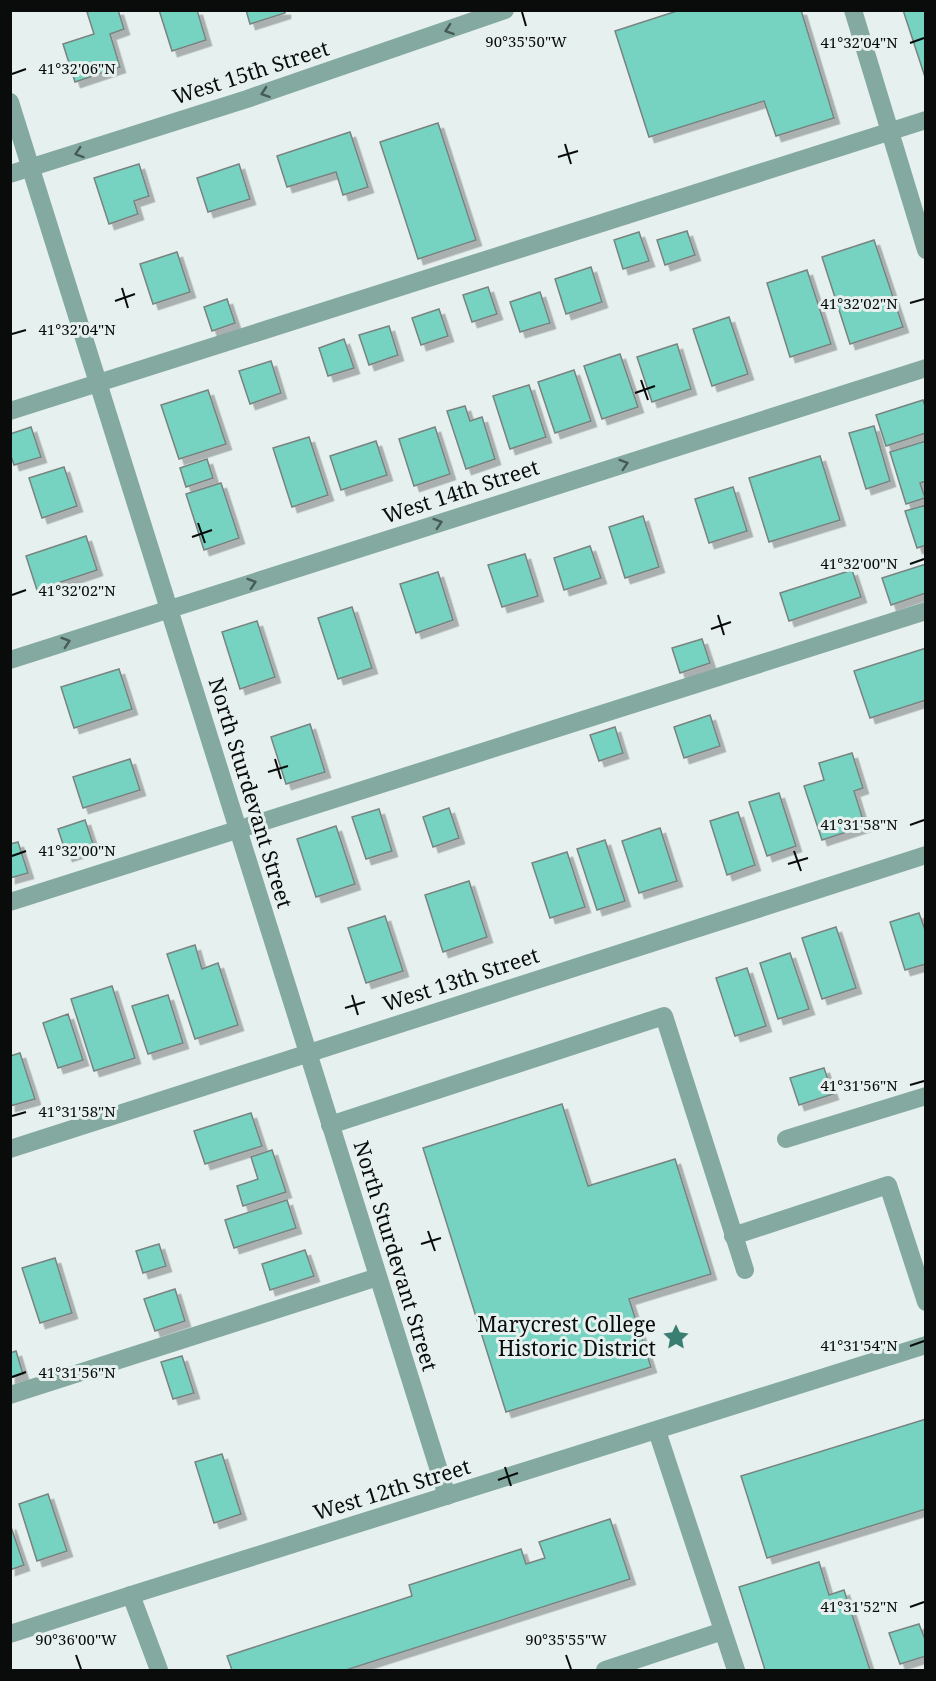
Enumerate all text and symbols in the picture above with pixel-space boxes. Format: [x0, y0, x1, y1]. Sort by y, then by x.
one-way arrow [444, 22, 455, 35]
text: 90°35'50"W [485, 31, 567, 51]
text: 41°32'04"N [820, 32, 898, 52]
street label: West 15th Street [169, 34, 332, 110]
text: 41°32'06"N [38, 58, 116, 78]
one-way arrow [260, 86, 271, 98]
one-way arrow [74, 145, 85, 158]
text: 41°32'02"N [820, 293, 898, 313]
text: 41°32'04"N [38, 319, 116, 339]
street label: West 14th Street [379, 453, 542, 529]
one-way arrow [618, 459, 629, 471]
one-way arrow [432, 518, 443, 531]
text: 41°32'00"N [820, 553, 898, 573]
one-way arrow [246, 578, 257, 590]
text: 41°32'02"N [38, 580, 116, 600]
one-way arrow [60, 637, 71, 649]
street label: North Sturdevant Street [203, 674, 299, 911]
text: 41°31'58"N [820, 814, 898, 834]
text: 41°32'00"N [38, 840, 116, 860]
street label: West 13th Street [379, 941, 542, 1017]
text: 41°31'56"N [820, 1075, 898, 1095]
text: 41°31'58"N [38, 1101, 116, 1121]
street label: North Sturdevant Street [348, 1137, 444, 1374]
place label: Marycrest College Historic District [477, 1310, 656, 1362]
place icon: Marycrest College Historic District [661, 1322, 691, 1352]
text: 41°31'54"N [820, 1335, 898, 1355]
text: 41°31'56"N [38, 1362, 116, 1382]
street label: West 12th Street [310, 1452, 474, 1526]
text: 41°31'52"N [820, 1596, 898, 1616]
text: 90°36'00"W [35, 1629, 117, 1649]
text: 90°35'55"W [525, 1629, 607, 1649]

